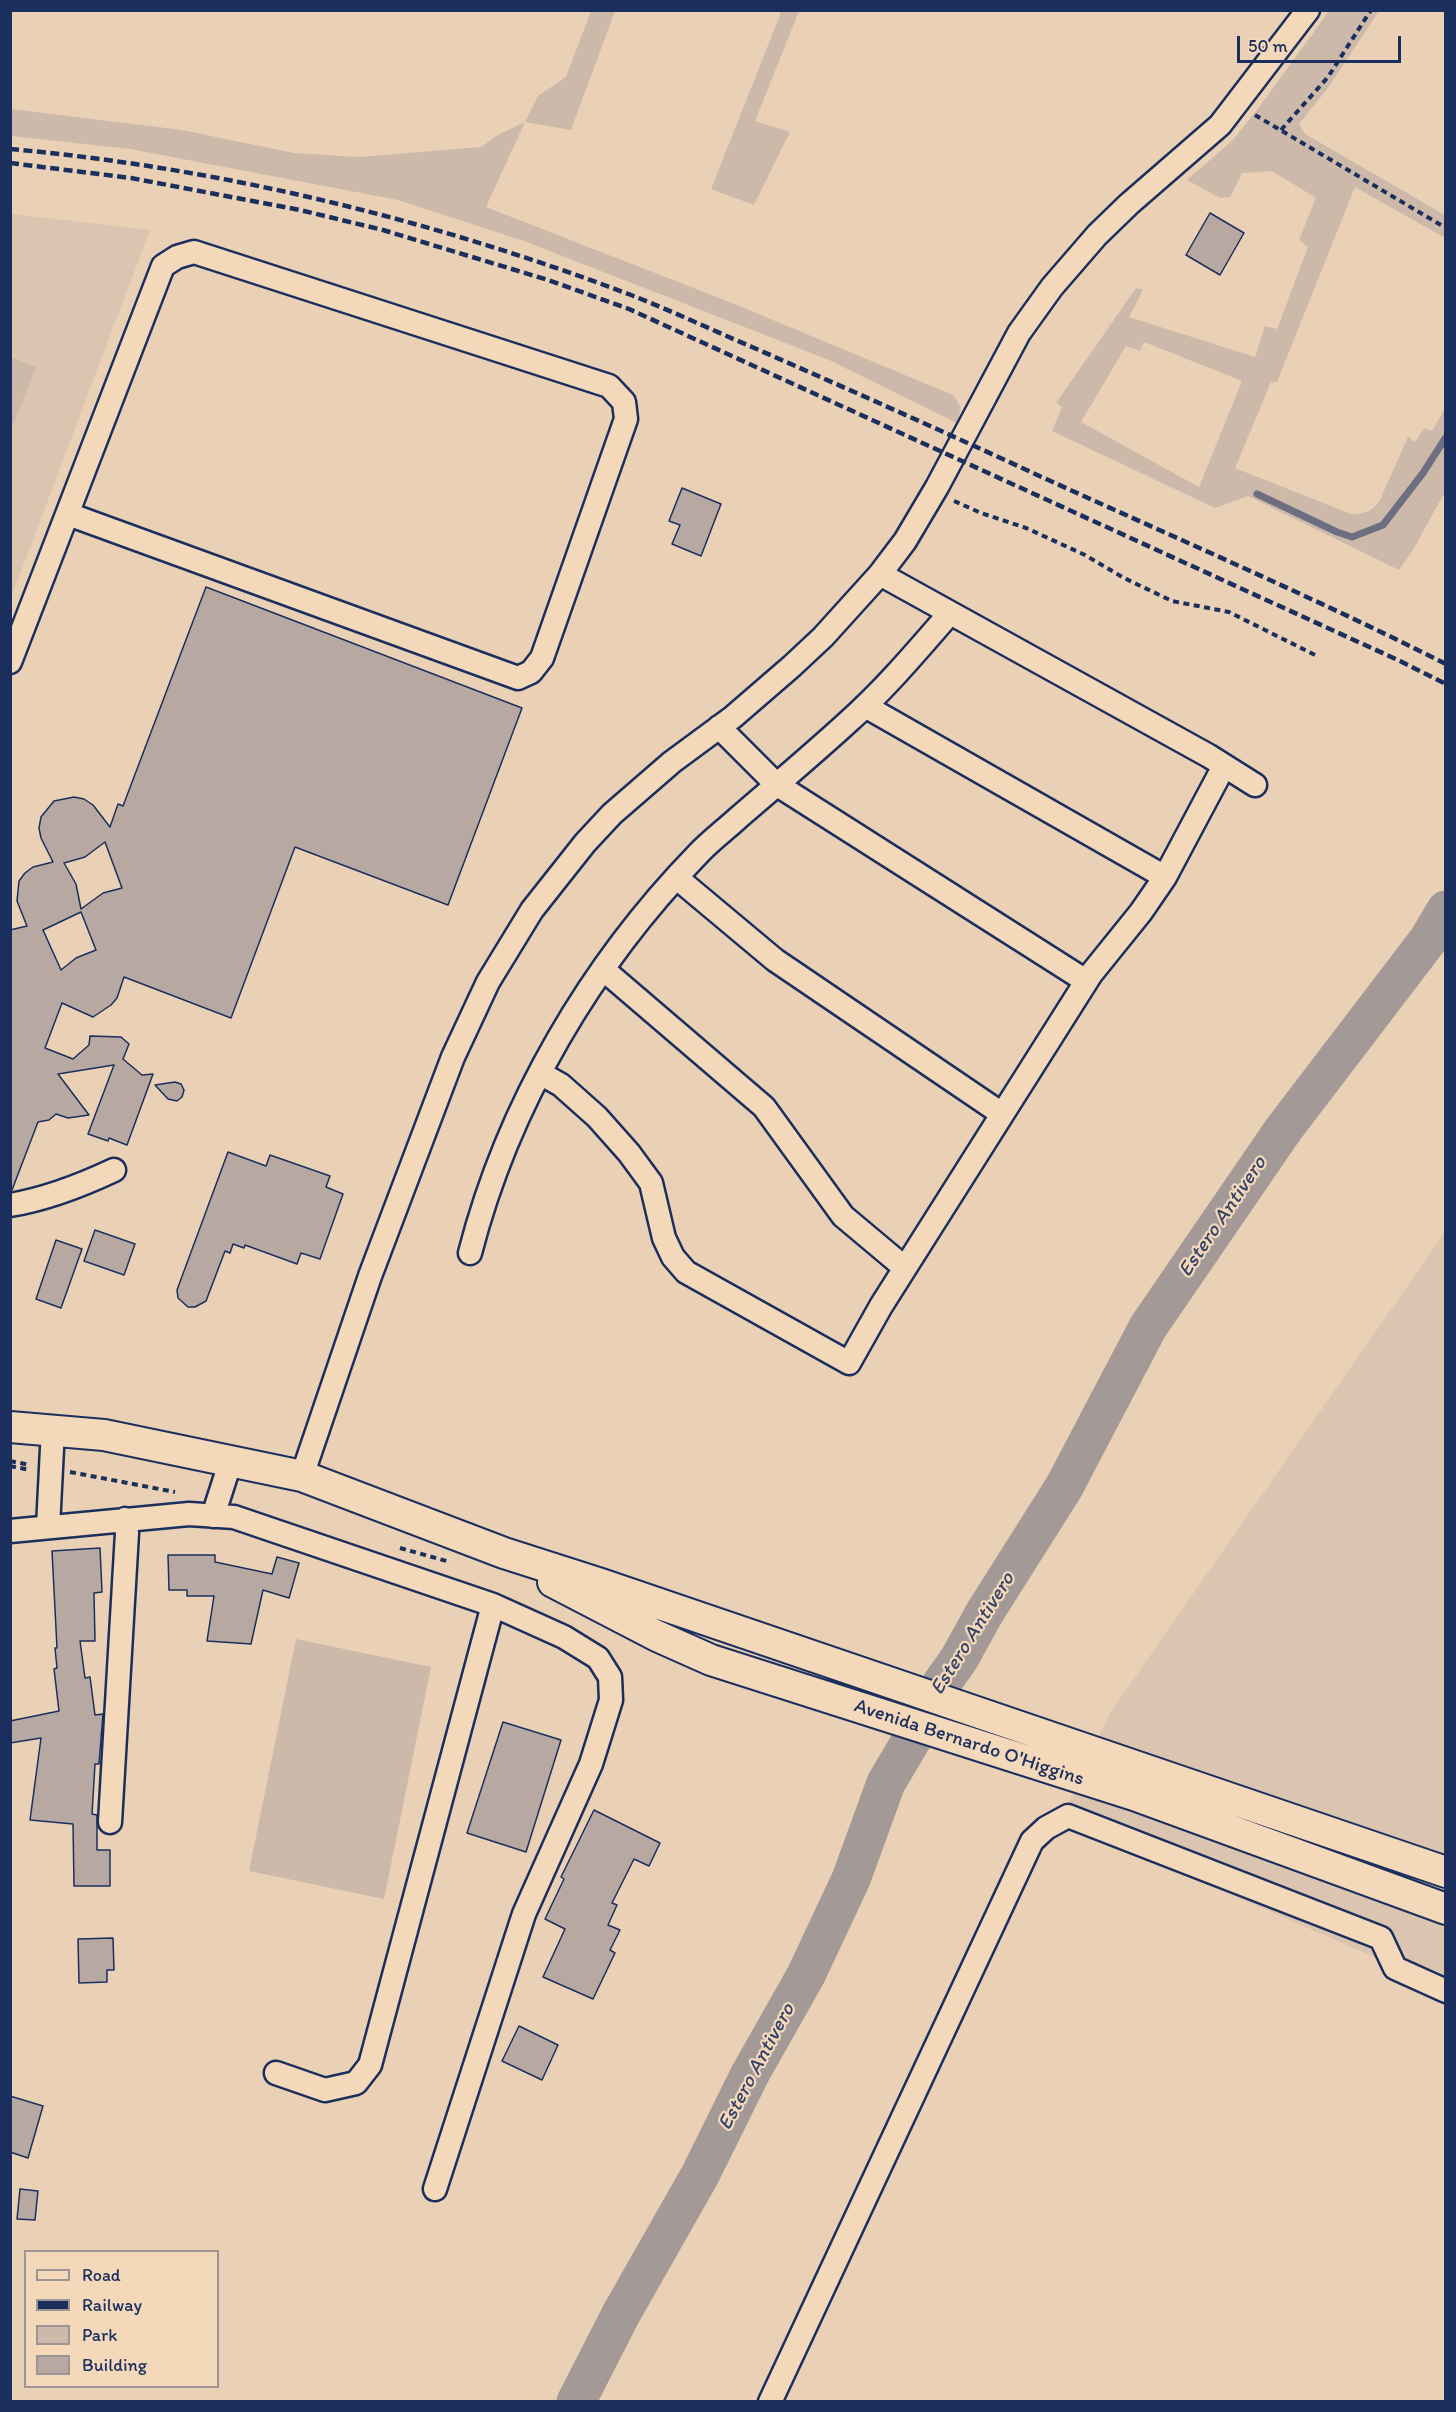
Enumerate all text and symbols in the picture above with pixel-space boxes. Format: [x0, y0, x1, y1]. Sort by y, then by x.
scale bar [1240, 24, 1404, 62]
text: 50 m [1248, 35, 1288, 57]
water label: Estero Antivero [1173, 1152, 1273, 1282]
water label: Estero Antivero [925, 1568, 1021, 1700]
street label: Avenida Bernardo O'Higgins [851, 1694, 1087, 1792]
water label: Estero Antivero [713, 1999, 801, 2135]
legend [24, 2250, 219, 2388]
text: Road [82, 2264, 121, 2286]
text: Railway [82, 2294, 142, 2316]
text: Park [82, 2324, 117, 2346]
text: Building [82, 2354, 147, 2376]

